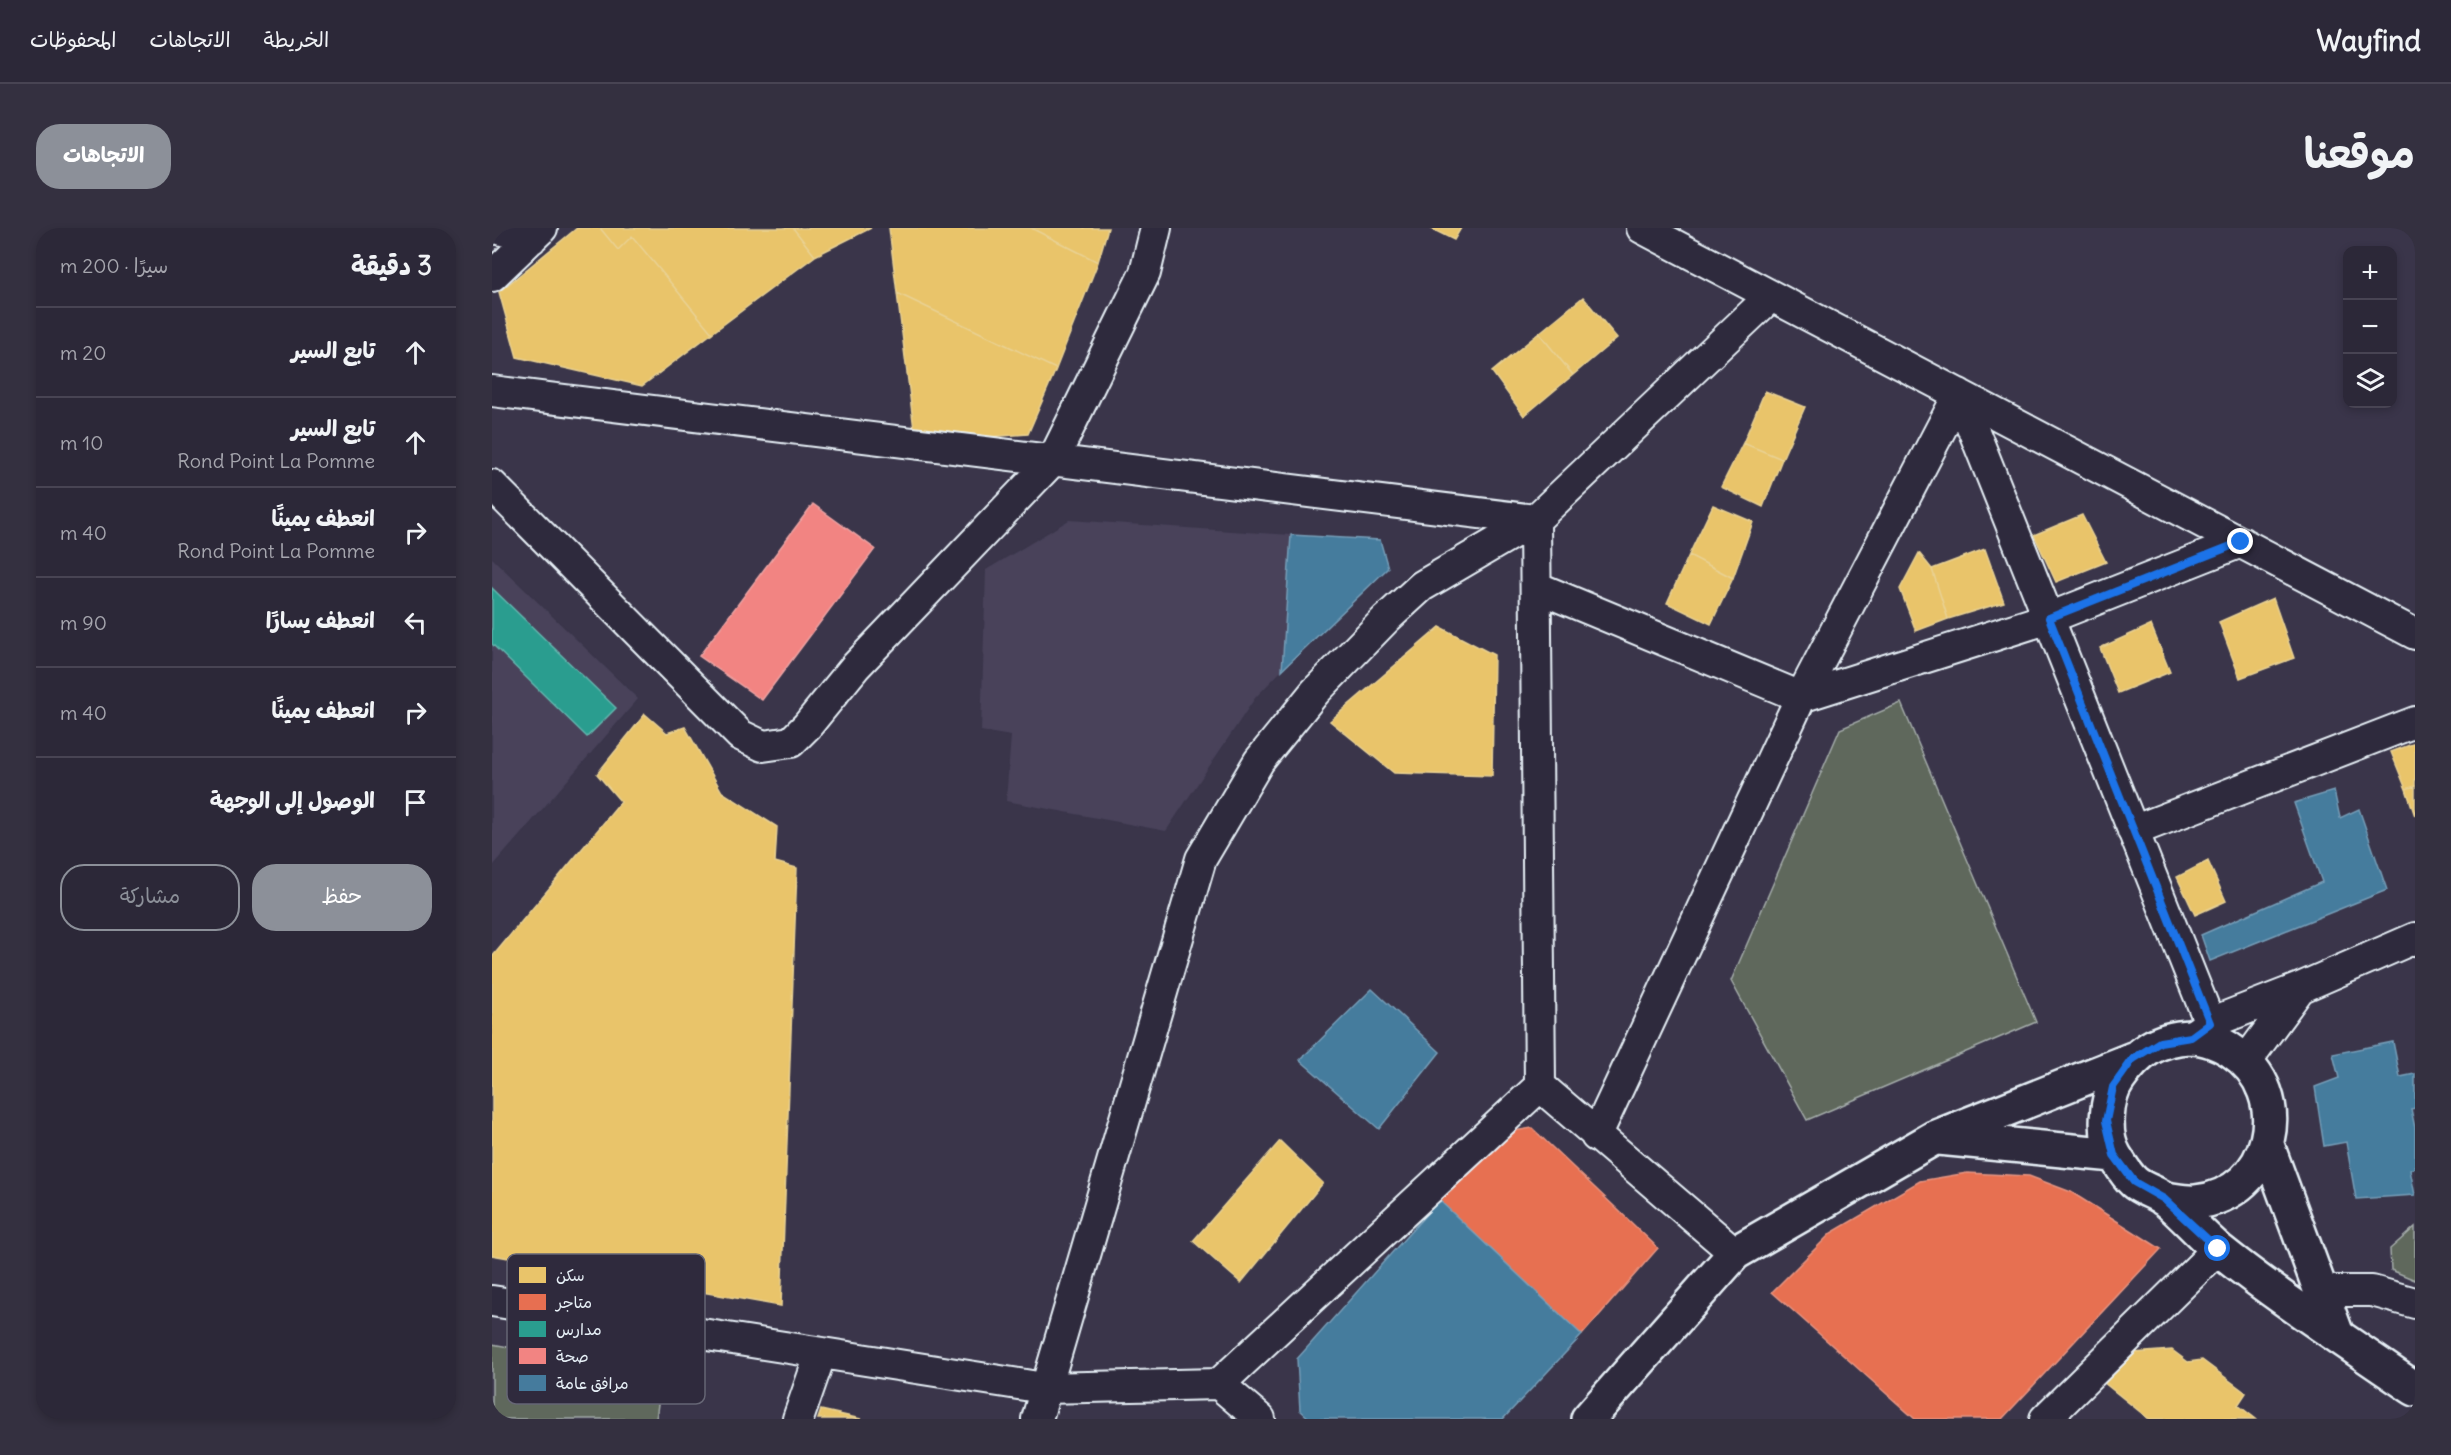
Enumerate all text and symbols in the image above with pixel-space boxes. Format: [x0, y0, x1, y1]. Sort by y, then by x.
text: Wayfind [2317, 23, 2421, 59]
text: المحفوظات [30, 26, 116, 53]
text: الاتجاهات [149, 26, 231, 53]
text: الخريطة [264, 26, 329, 53]
button: الاتجاهات [36, 124, 171, 189]
text: موقعنا [2304, 127, 2415, 179]
map controls [2343, 246, 2397, 408]
button: + [2343, 246, 2397, 300]
text: 3 دقيقة [351, 249, 432, 282]
text: سيرًا · 200 m [60, 253, 168, 278]
button: − [2343, 300, 2397, 354]
text: تابع السير [291, 336, 375, 364]
icon: ahead [399, 336, 432, 369]
text: 20 m [60, 340, 106, 365]
button: layers [2343, 354, 2397, 408]
text: تابع السير [291, 414, 375, 442]
icon: ahead [399, 426, 432, 459]
text: 10 m [60, 430, 103, 455]
text: Rond Point La Pomme [177, 448, 375, 473]
text: انعطف يمينًا [272, 504, 375, 532]
icon: right [399, 516, 432, 549]
text: 40 m [60, 520, 107, 545]
route end [2227, 528, 2253, 554]
text: Rond Point La Pomme [177, 538, 375, 563]
text: انعطف يسارًا [266, 606, 375, 634]
icon: left [399, 606, 432, 639]
text: 90 m [60, 610, 107, 635]
text: انعطف يمينًا [272, 696, 375, 724]
icon: right [399, 696, 432, 729]
text: 40 m [60, 700, 107, 725]
text: الوصول إلى الوجهة [210, 786, 375, 814]
icon: arrive [399, 786, 432, 819]
button: مشاركة [60, 864, 240, 931]
button: حفظ [252, 864, 432, 931]
route start [2204, 1235, 2230, 1261]
legend [507, 1254, 705, 1404]
text: سكن [556, 1265, 585, 1285]
text: متاجر [554, 1292, 592, 1312]
text: مدارس [556, 1319, 602, 1339]
text: صحة [556, 1346, 589, 1366]
text: مرافق عامة [556, 1373, 628, 1393]

